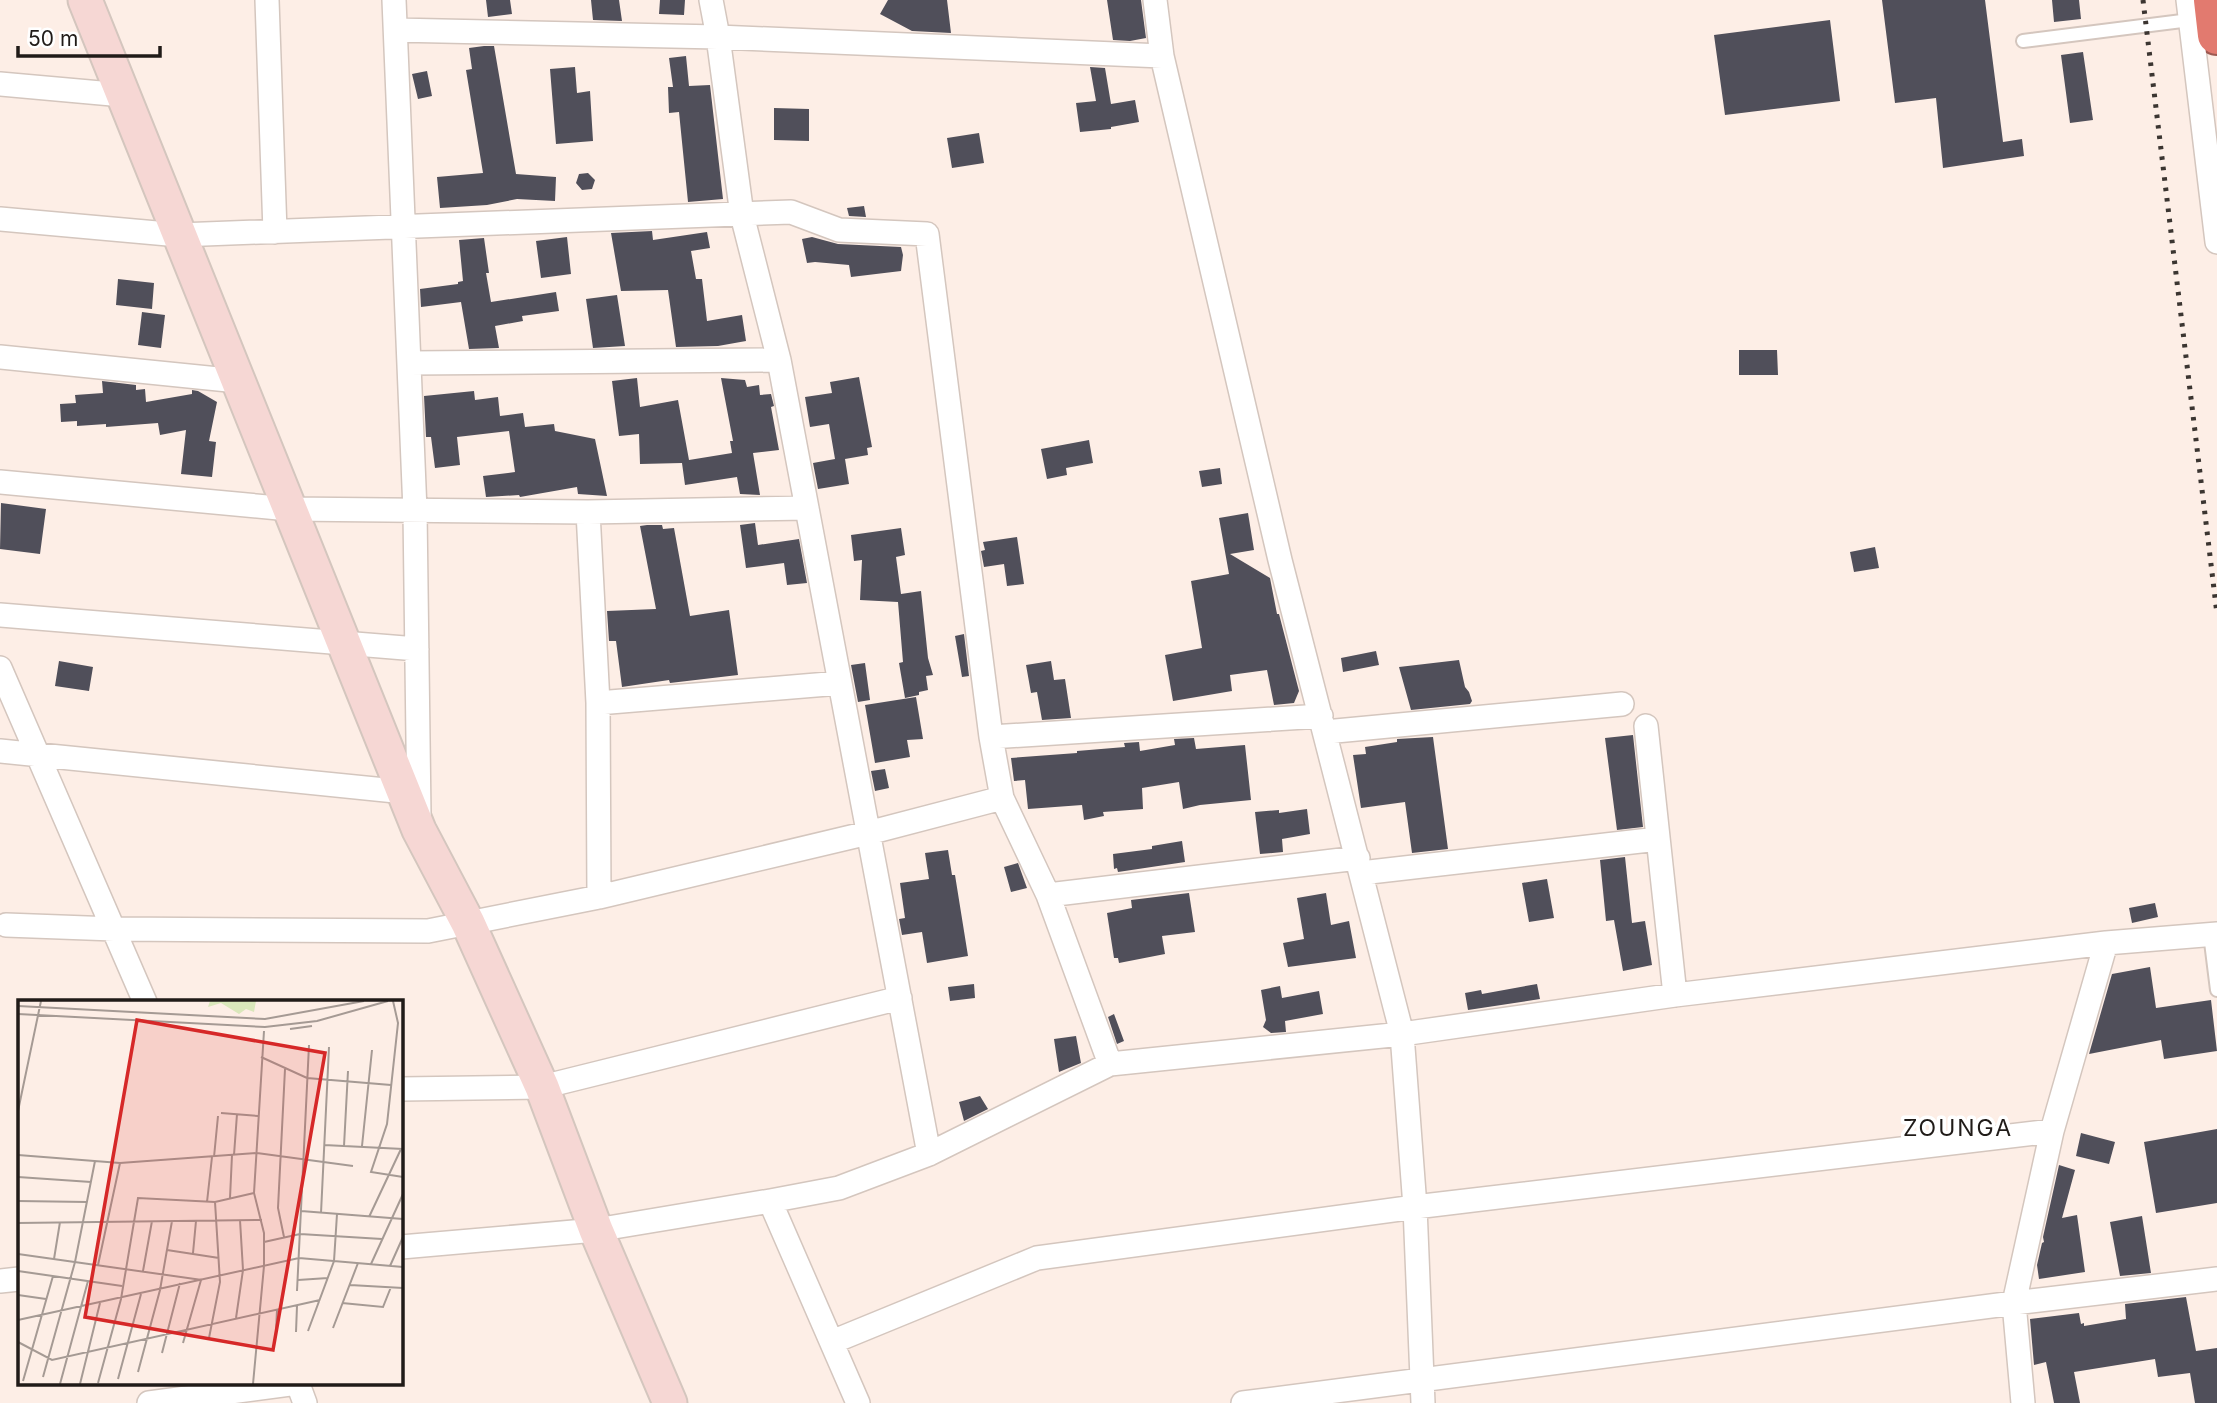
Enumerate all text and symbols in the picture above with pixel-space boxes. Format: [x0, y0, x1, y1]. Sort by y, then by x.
scale bar [18, 14, 159, 58]
text: 50 m [28, 26, 78, 51]
inset map [18, 1000, 402, 1386]
district label: ZOUNGA [1903, 1114, 2013, 1142]

